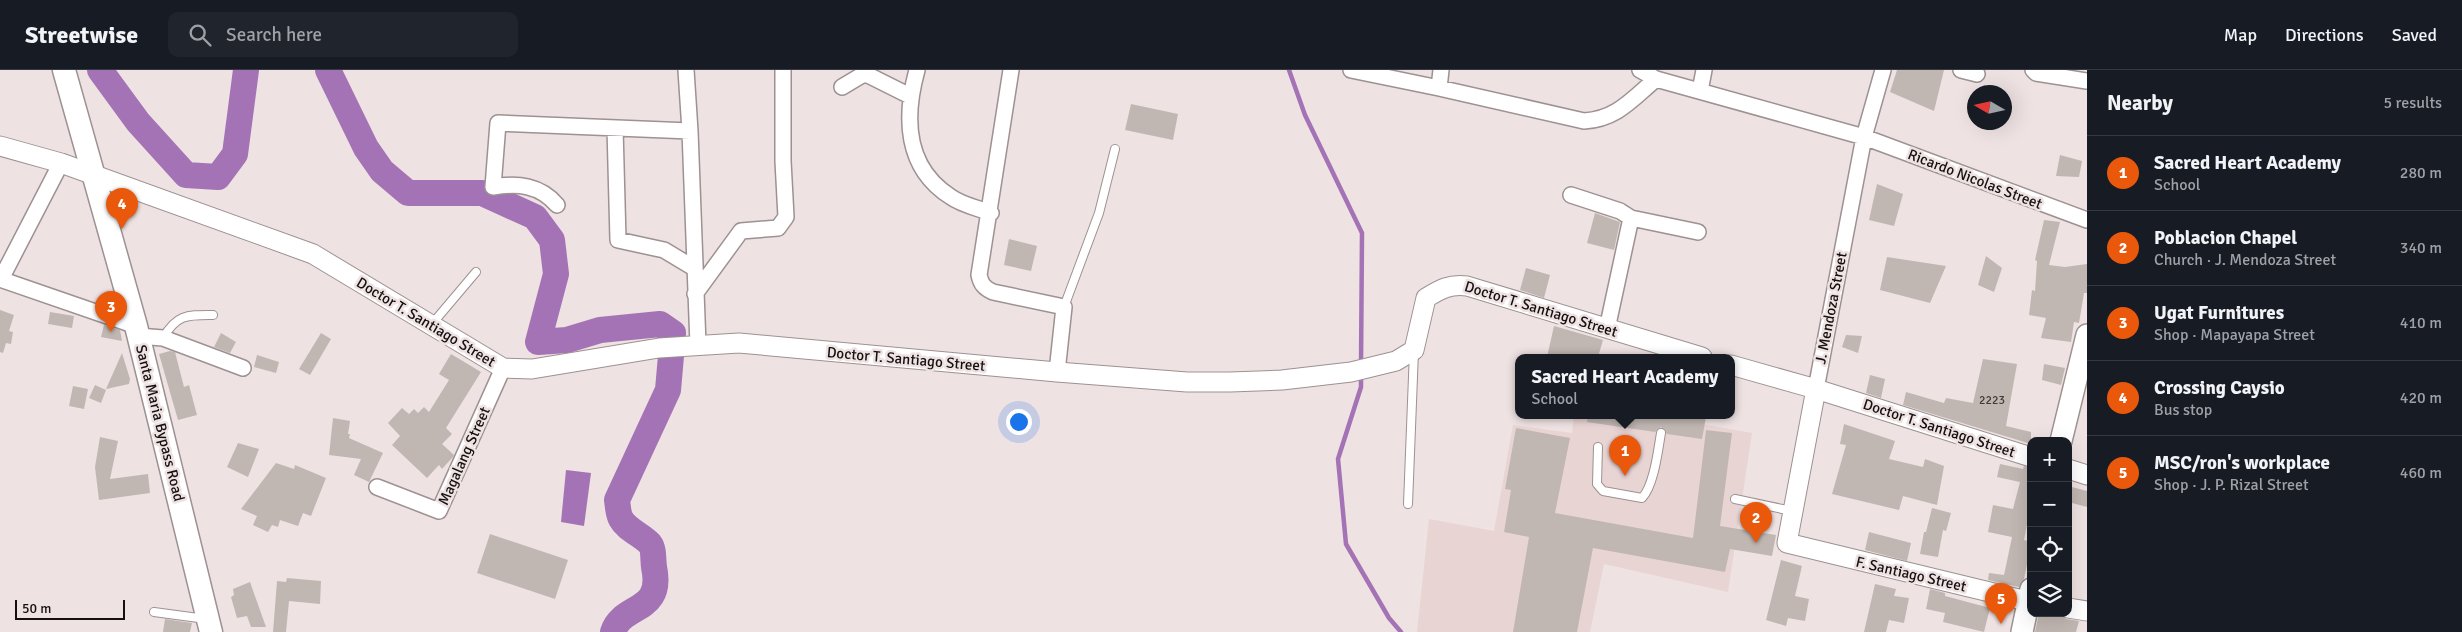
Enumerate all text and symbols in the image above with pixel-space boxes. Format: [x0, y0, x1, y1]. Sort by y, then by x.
search box [168, 12, 518, 57]
text: Streetwise [25, 20, 138, 50]
icon: search [186, 21, 214, 49]
text: Search here [226, 23, 322, 47]
text: Map [2224, 24, 2257, 46]
text: Directions [2285, 24, 2364, 46]
text: Saved [2392, 24, 2437, 46]
north arrow [1967, 85, 2012, 130]
text: Nearby [2107, 90, 2173, 116]
text: 5 results [2383, 93, 2442, 113]
street label: Ricardo Nicolas Street [1905, 145, 2045, 213]
text: Sacred Heart Academy [2154, 151, 2341, 175]
text: 1 [2119, 163, 2127, 183]
text: 280 m [2400, 163, 2442, 183]
text: School [2154, 175, 2200, 195]
pin: 4 [106, 188, 138, 229]
text: Poblacion Chapel [2154, 226, 2297, 250]
text: 2 [2119, 238, 2127, 258]
text: 340 m [2400, 238, 2442, 258]
text: Church · J. Mendoza Street [2154, 250, 2336, 270]
street label: J. Mendoza Street [1811, 251, 1851, 365]
street label: Doctor T. Santiago Street [353, 273, 499, 371]
street label: Doctor T. Santiago Street [1462, 277, 1620, 341]
pin: 3 [95, 291, 127, 332]
text: Ugat Furnitures [2154, 301, 2284, 325]
text: 3 [2119, 313, 2127, 333]
text: 410 m [2400, 313, 2442, 333]
text: Shop · Mapayapa Street [2154, 325, 2315, 345]
street label: Santa Maria Bypass Road [132, 343, 188, 503]
street label: Doctor T. Santiago Street [826, 343, 986, 375]
popup [1515, 354, 1735, 419]
text: Sacred Heart Academy [1532, 365, 1719, 389]
text: Crossing Caysio [2154, 376, 2285, 400]
text: 4 [2119, 388, 2127, 408]
text: 420 m [2400, 388, 2442, 408]
text: School [1532, 389, 1578, 409]
house number: 2223 [1979, 393, 2005, 408]
street label: Doctor T. Santiago Street [1861, 395, 2017, 461]
text: Bus stop [2154, 400, 2212, 420]
street label: Magalang Street [434, 404, 494, 508]
your location [1006, 409, 1032, 435]
pin: 1 [1609, 435, 1641, 476]
map controls [2027, 437, 2072, 617]
button: + [2027, 437, 2072, 482]
text: MSC/ron's workplace [2154, 451, 2330, 475]
text: 5 [2119, 463, 2127, 483]
text: 460 m [2400, 463, 2442, 483]
text: Shop · J. P. Rizal Street [2154, 475, 2309, 495]
button: − [2027, 482, 2072, 527]
pin: 2 [1740, 502, 1772, 543]
button: locate [2027, 527, 2072, 572]
street label: F. Santiago Street [1854, 553, 1968, 595]
button: layers [2027, 572, 2072, 617]
pin: 5 [1985, 583, 2017, 624]
scale bar [15, 597, 125, 620]
text: 50 m [22, 600, 51, 617]

